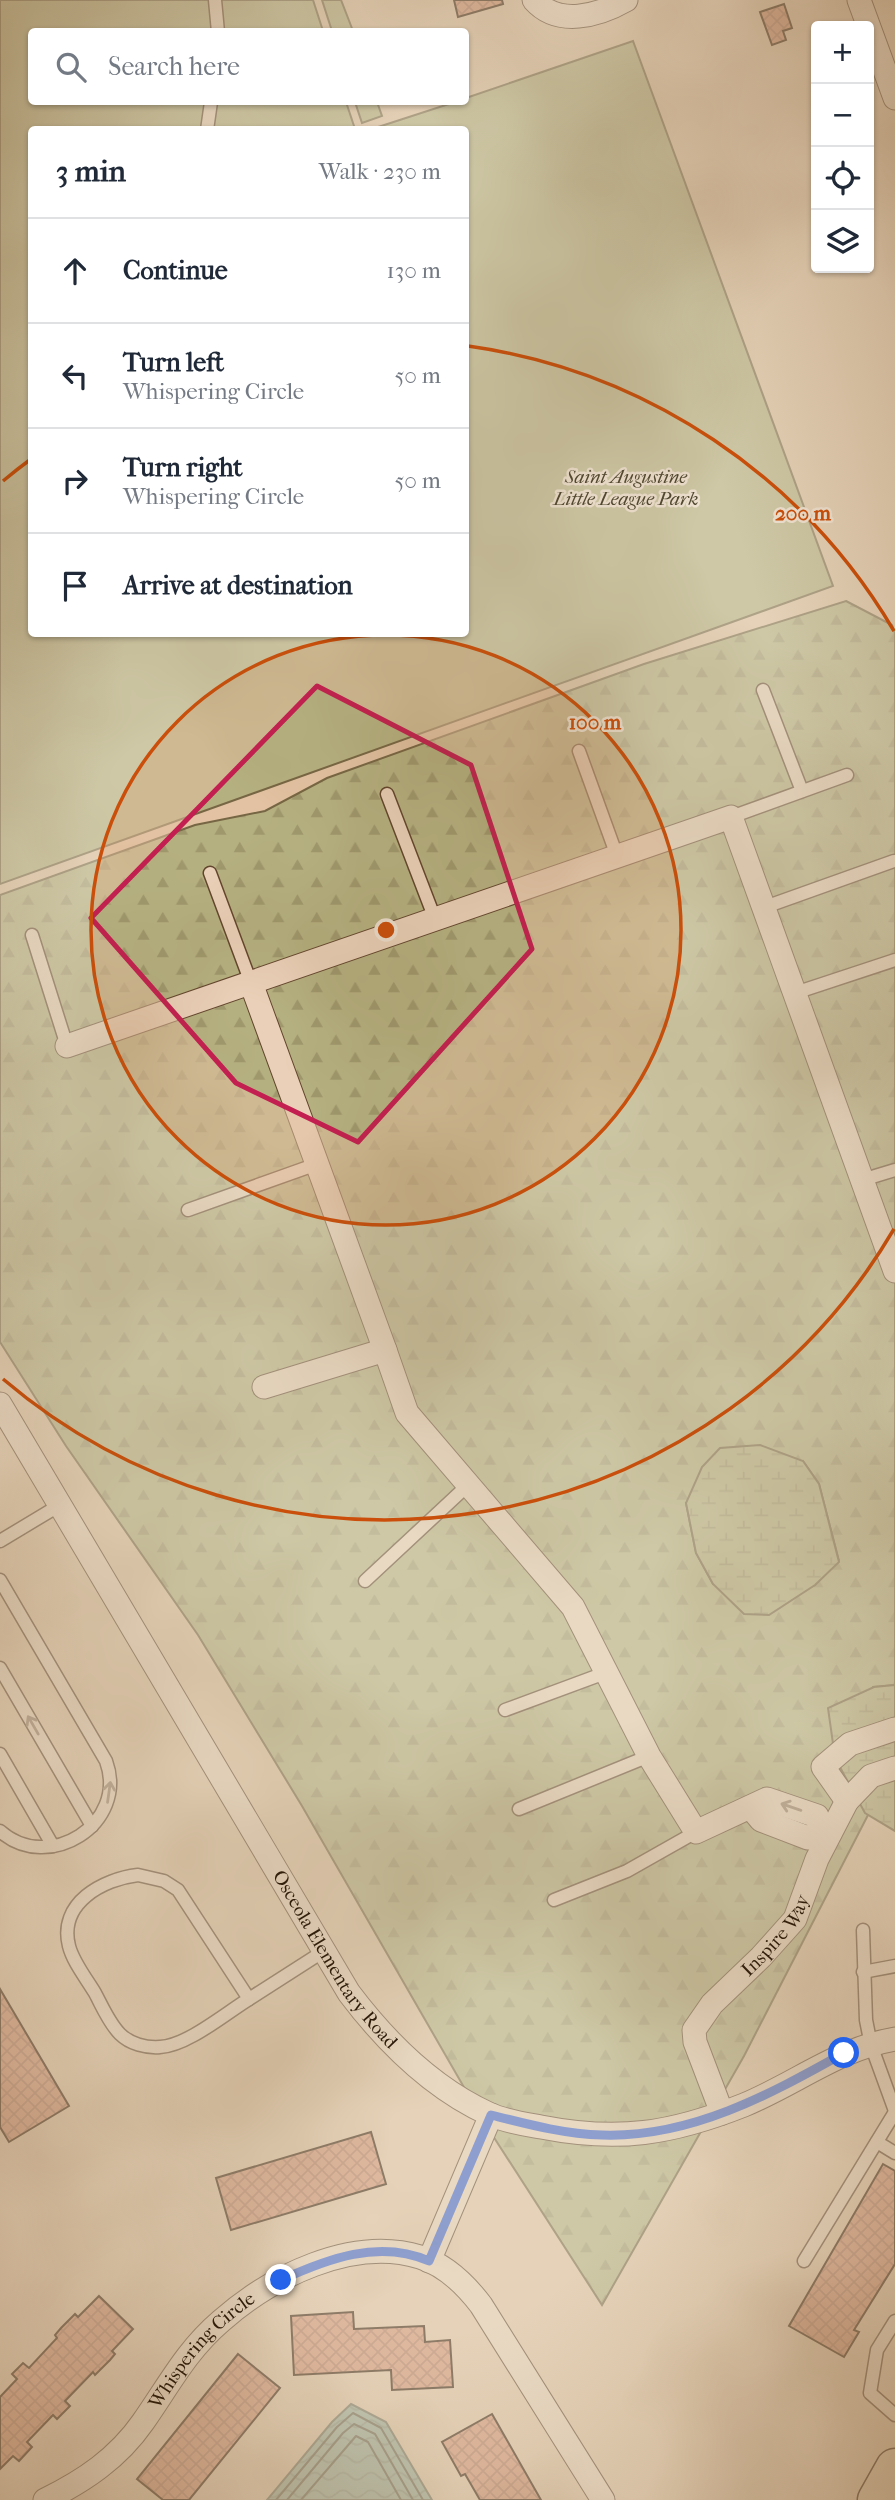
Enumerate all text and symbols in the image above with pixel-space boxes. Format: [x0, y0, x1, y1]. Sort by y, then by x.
map controls [811, 21, 874, 273]
button: + [811, 21, 874, 84]
search box [28, 28, 469, 105]
icon: search [52, 48, 90, 86]
text: Search here [108, 51, 240, 82]
button: − [811, 84, 874, 147]
button: locate [811, 147, 874, 210]
text: 3 min [56, 154, 126, 189]
text: Walk · 230 m [319, 158, 441, 185]
button: layers [811, 210, 874, 273]
icon: ahead [56, 252, 94, 290]
text: Continue [123, 255, 228, 286]
text: 130 m [387, 257, 441, 284]
text: Turn left [123, 347, 224, 378]
icon: left [56, 357, 94, 395]
text: 50 m [394, 362, 441, 389]
text: Whispering Circle [123, 378, 304, 405]
text: Turn right [123, 452, 243, 483]
icon: right [56, 462, 94, 500]
park label: Saint Augustine Little League Park [552, 466, 698, 510]
text: 50 m [394, 467, 441, 494]
text: Whispering Circle [123, 483, 304, 510]
text: 200 m [775, 501, 832, 525]
icon: arrive [56, 567, 94, 605]
text: Arrive at destination [123, 570, 353, 601]
text: 100 m [569, 710, 622, 734]
centre of rings [374, 918, 398, 942]
one-way arrow [26, 1715, 40, 1735]
one-way arrow [103, 1781, 116, 1803]
one-way arrow [780, 1800, 802, 1813]
street label: Osceola Elementary Road [268, 1866, 402, 2054]
street label: Inspire Way [737, 1891, 814, 1981]
route start [828, 2037, 859, 2068]
route end [265, 2264, 296, 2295]
street label: Whispering Circle [144, 2287, 259, 2414]

